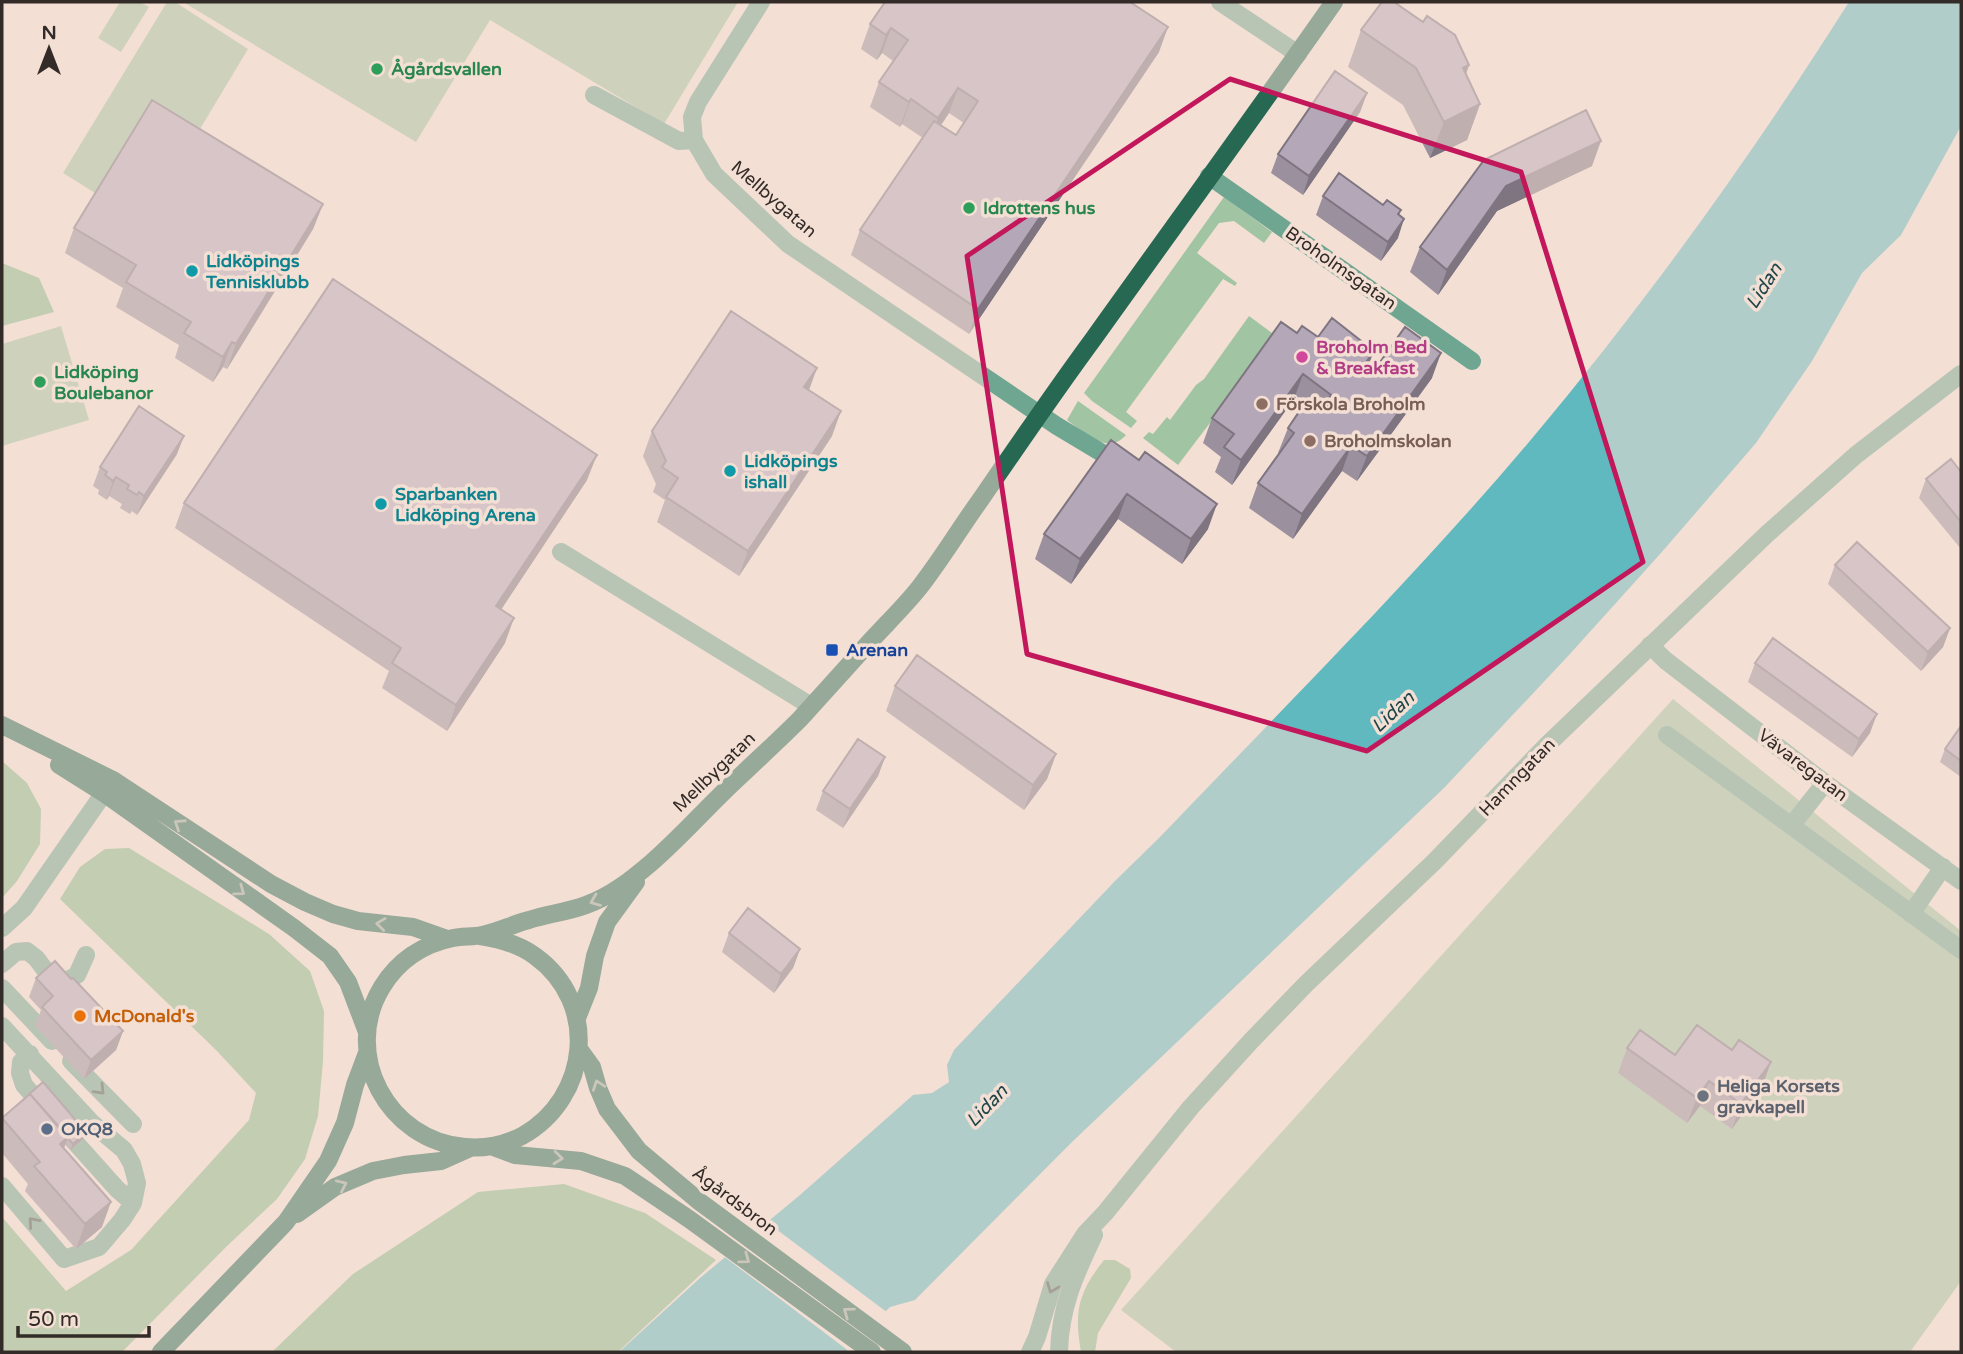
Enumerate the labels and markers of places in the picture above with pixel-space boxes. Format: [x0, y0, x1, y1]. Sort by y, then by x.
place label: Ågårdsvallen [391, 58, 502, 80]
marker: Ågårdsvallen [369, 61, 385, 77]
place label: Idrottens hus [983, 197, 1096, 219]
marker: Idrottens hus [961, 200, 977, 216]
place label: Lidköpings Tennisklubb [205, 250, 309, 293]
marker: Lidköpings Tennisklubb [184, 263, 200, 279]
place label: Broholm Bed & Breakfast [1316, 336, 1427, 379]
marker: Broholm Bed & Breakfast [1294, 349, 1310, 365]
place label: Lidköping Boulebanor [54, 361, 154, 404]
marker: Lidköping Boulebanor [32, 374, 48, 390]
place label: Förskola Broholm [1276, 393, 1425, 415]
marker: Förskola Broholm [1254, 396, 1270, 412]
place label: Broholmskolan [1324, 430, 1452, 452]
marker: Broholmskolan [1302, 433, 1318, 449]
place label: Lidköpings ishall [744, 450, 838, 493]
marker: Lidköpings ishall [722, 463, 738, 479]
place label: Sparbanken Lidköping Arena [395, 483, 536, 526]
marker: Sparbanken Lidköping Arena [373, 496, 389, 512]
place label: Arenan [846, 639, 908, 661]
marker: Arenan [824, 642, 840, 658]
place label: McDonald's [94, 1005, 195, 1027]
marker: McDonald's [72, 1008, 88, 1024]
place label: Heliga Korsets gravkapell [1717, 1075, 1840, 1118]
marker: Heliga Korsets gravkapell [1695, 1088, 1711, 1104]
place label: OKQ8 [61, 1118, 113, 1140]
marker: OKQ8 [39, 1121, 55, 1137]

